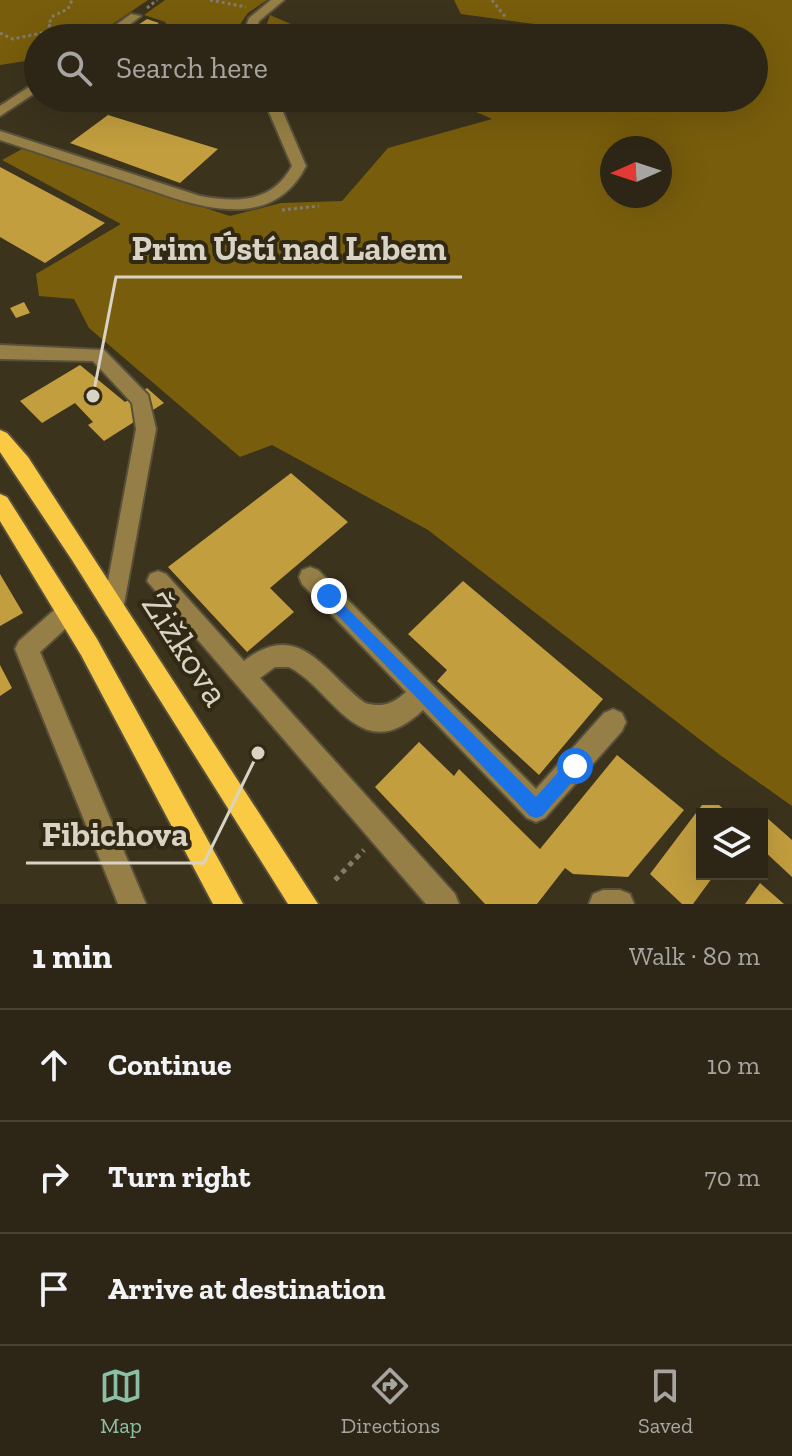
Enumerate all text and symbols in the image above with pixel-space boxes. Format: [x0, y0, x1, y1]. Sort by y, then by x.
search box [24, 24, 768, 112]
icon: search [52, 46, 96, 90]
text: Search here [116, 50, 268, 86]
north arrow [600, 136, 672, 208]
callout: Prim Ústí nad Labem [116, 219, 462, 277]
text: Prim Ústí nad Labem [132, 228, 447, 269]
route end [311, 578, 347, 614]
street label: Žižkova [132, 584, 240, 714]
route start [557, 748, 593, 784]
callout: Fibichova [26, 805, 204, 863]
map controls [696, 808, 768, 880]
button: layers [696, 808, 768, 880]
text: Fibichova [42, 814, 188, 855]
text: 1 min [32, 936, 112, 977]
text: Walk · 80 m [629, 940, 760, 972]
icon: ahead [32, 1043, 76, 1087]
text: Continue [108, 1047, 232, 1083]
text: 10 m [707, 1049, 760, 1081]
icon: right [32, 1155, 76, 1199]
text: Turn right [108, 1159, 250, 1195]
text: 70 m [704, 1161, 760, 1193]
icon: arrive [32, 1267, 76, 1311]
text: Arrive at destination [108, 1271, 385, 1307]
tab: Map [99, 1364, 143, 1439]
tab: Directions [341, 1364, 440, 1439]
tab: Saved [638, 1364, 693, 1439]

